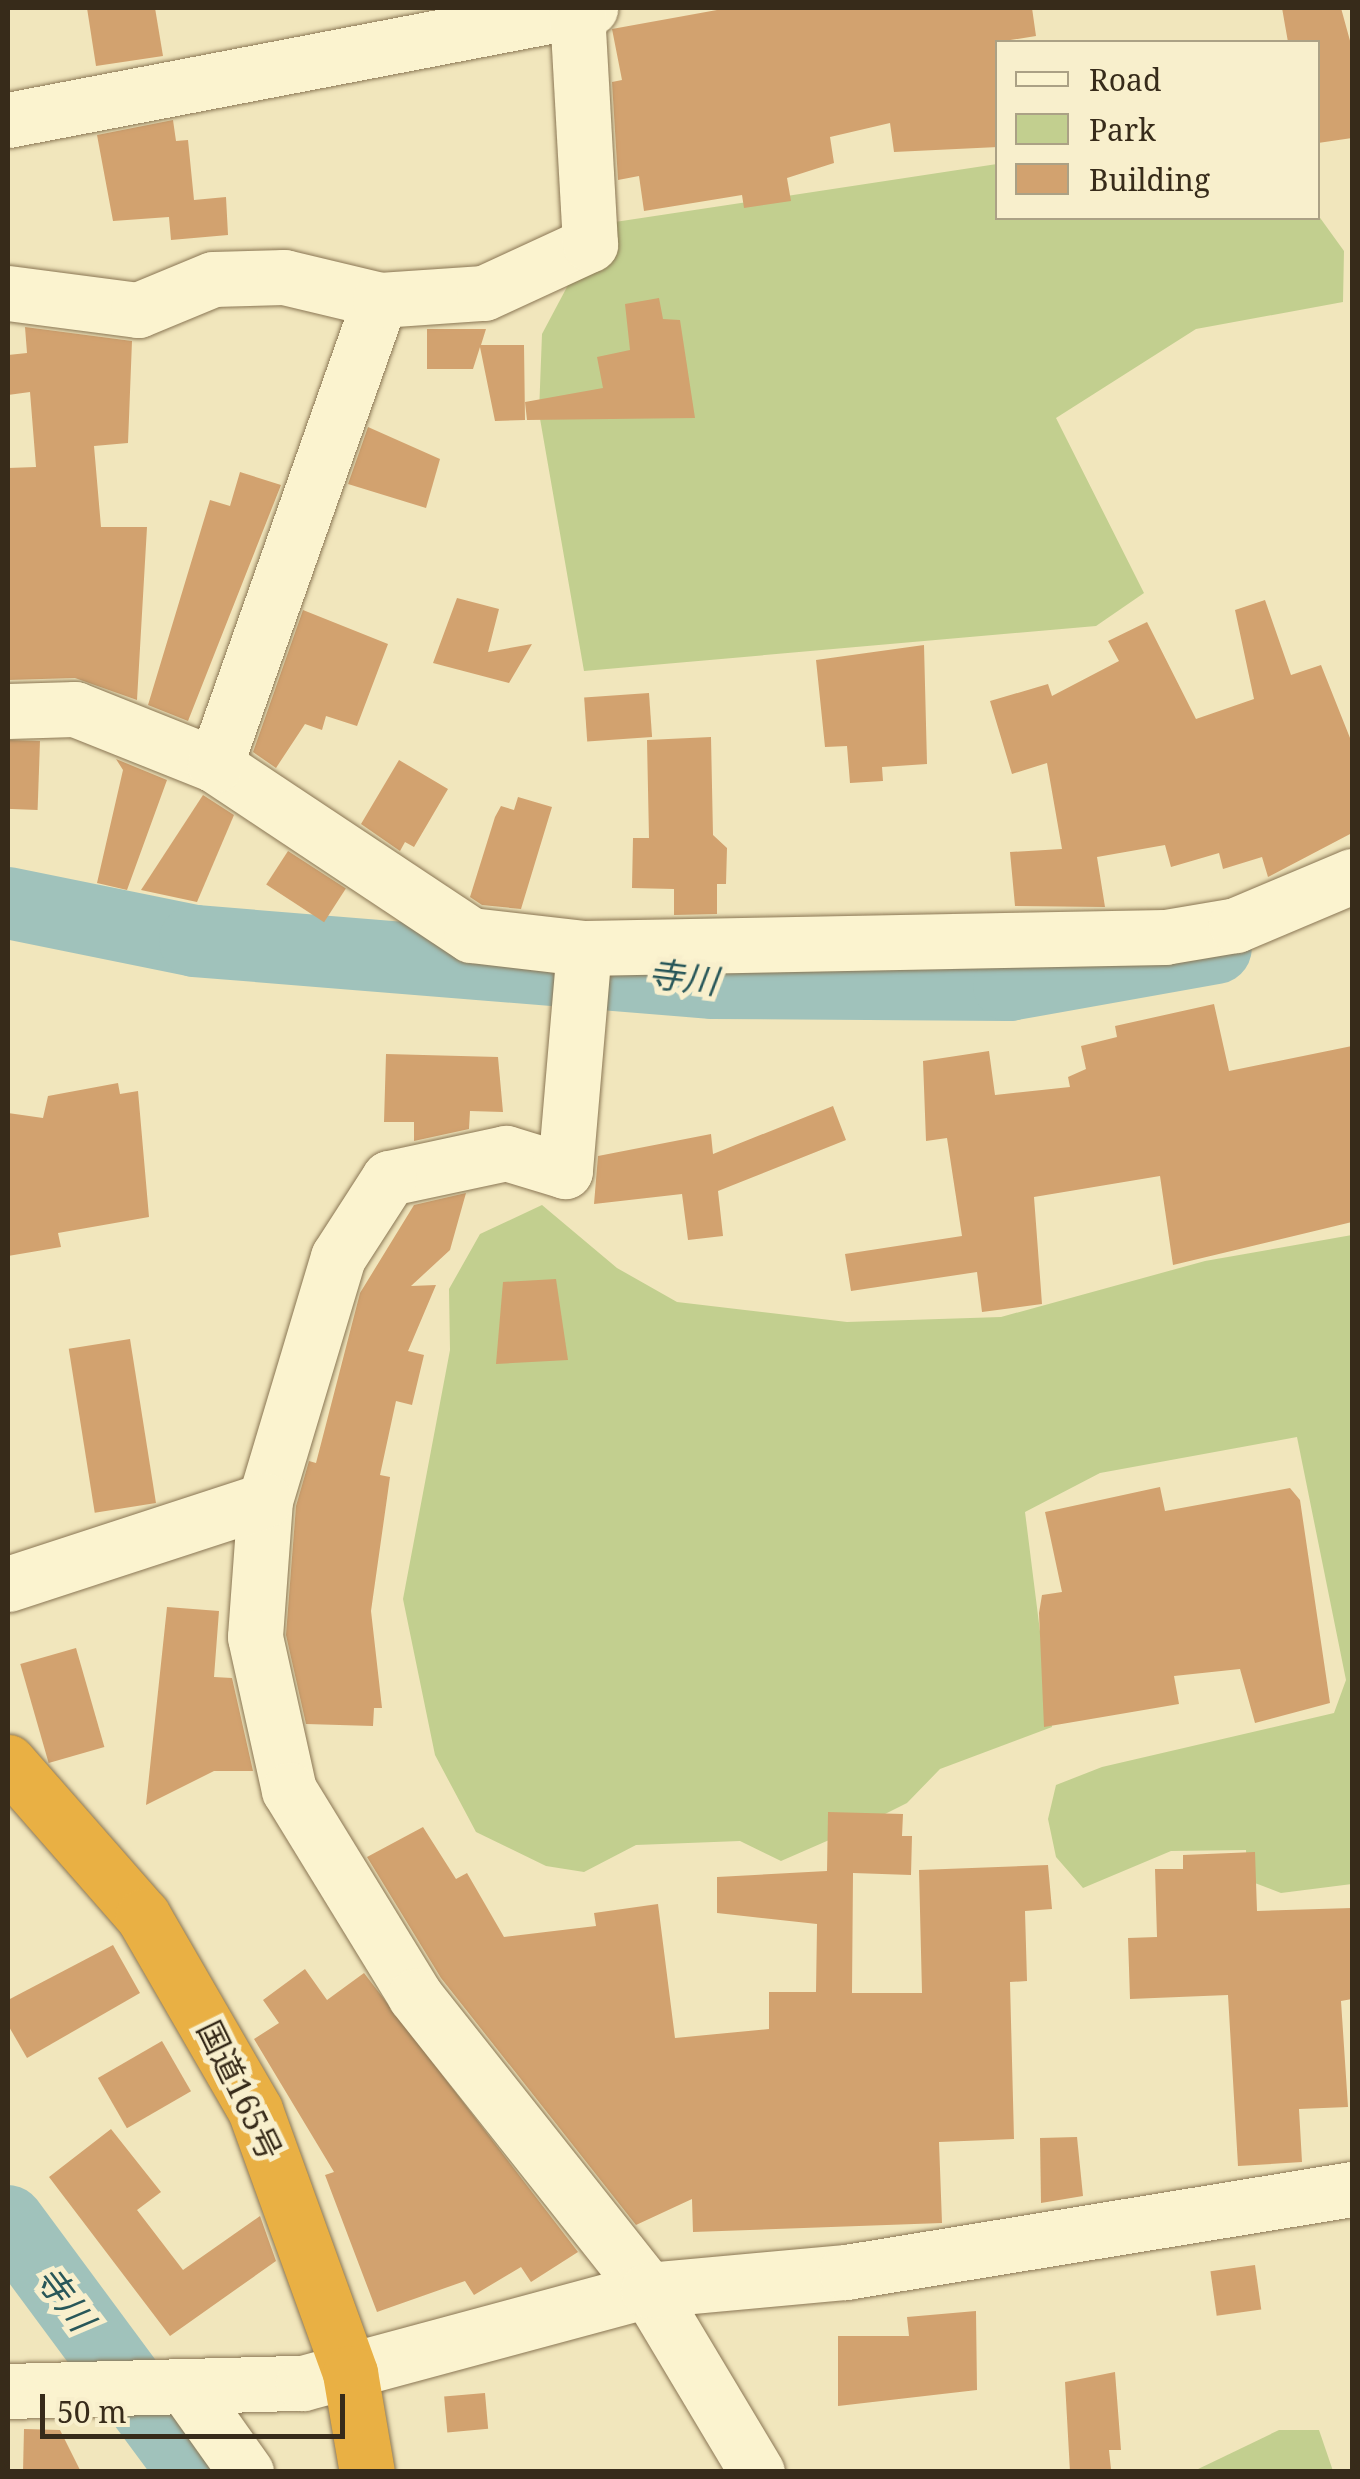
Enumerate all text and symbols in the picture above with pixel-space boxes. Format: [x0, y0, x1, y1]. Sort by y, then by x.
legend [995, 40, 1320, 220]
text: Road [1089, 59, 1161, 100]
text: Park [1089, 109, 1156, 150]
text: Building [1089, 159, 1210, 200]
water label: 寺川 [646, 952, 720, 1002]
street label: 国道165号 [190, 2014, 290, 2166]
water label: 寺川 [27, 2257, 103, 2339]
scale bar [45, 2374, 350, 2436]
text: 50 m [57, 2391, 127, 2432]

